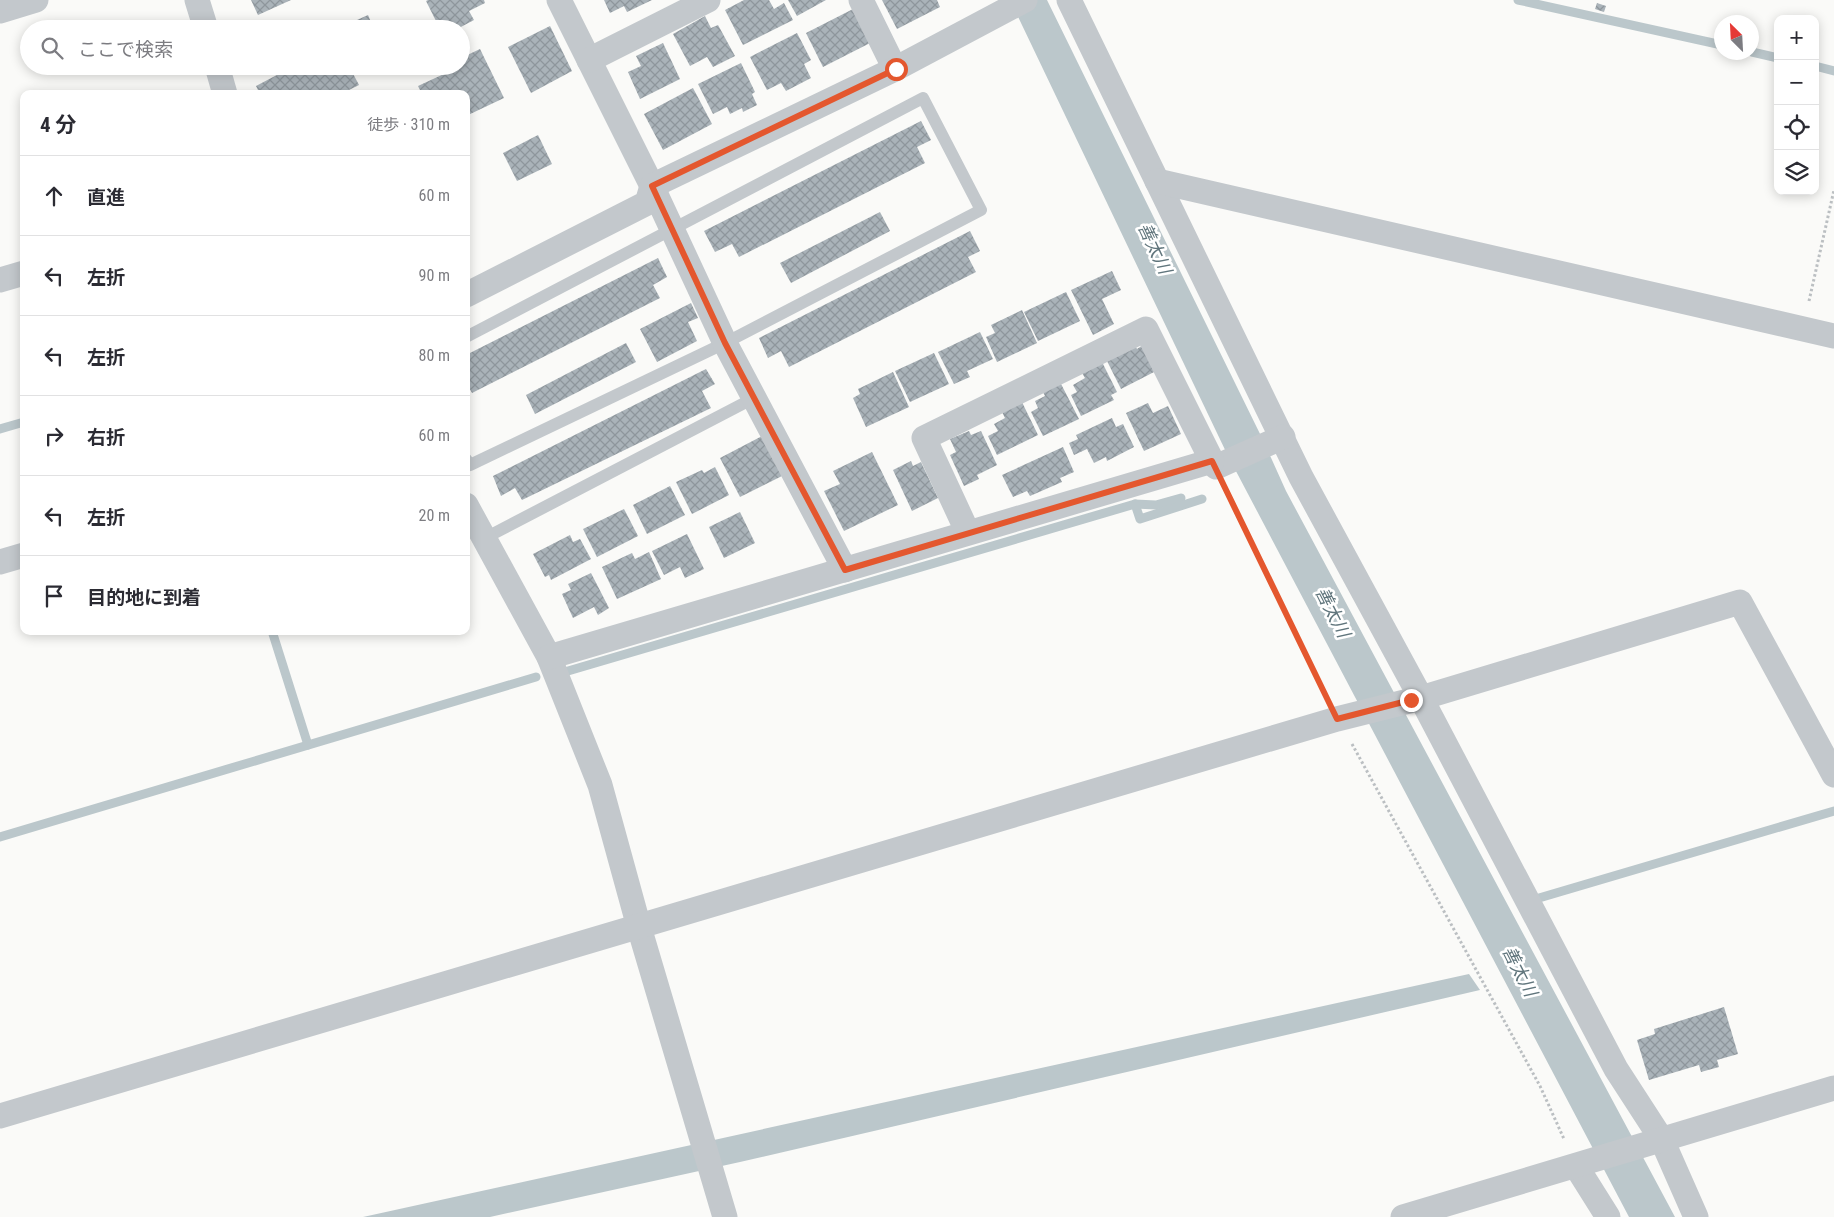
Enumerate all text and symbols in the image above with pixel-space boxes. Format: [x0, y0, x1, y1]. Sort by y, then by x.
north arrow [1714, 15, 1759, 60]
map controls [1774, 15, 1819, 195]
button: + [1774, 15, 1819, 60]
search box [20, 20, 470, 75]
icon: search [38, 34, 66, 62]
text: ここで検索 [78, 38, 173, 61]
route start [885, 58, 908, 81]
button: − [1774, 60, 1819, 105]
button: locate [1774, 105, 1819, 150]
text: 4 分 [40, 113, 76, 137]
text: 徒歩 · 310 m [367, 115, 450, 134]
button: layers [1774, 150, 1819, 195]
icon: ahead [40, 182, 68, 210]
text: 直進 [87, 186, 125, 209]
text: 60 m [418, 186, 450, 205]
water label: 善太川 [1134, 219, 1177, 279]
icon: left [40, 262, 68, 290]
text: 左折 [87, 266, 125, 289]
text: 90 m [418, 266, 450, 285]
icon: left [40, 342, 68, 370]
text: 左折 [87, 346, 125, 369]
text: 80 m [418, 346, 450, 365]
icon: right [40, 422, 68, 450]
text: 右折 [87, 426, 125, 449]
text: 60 m [418, 426, 450, 445]
icon: left [40, 502, 68, 530]
text: 左折 [87, 506, 125, 529]
text: 20 m [418, 506, 450, 525]
icon: arrive [40, 582, 68, 610]
water label: 善太川 [1311, 583, 1356, 643]
text: 目的地に到着 [87, 586, 201, 609]
route end [1400, 689, 1423, 712]
water label: 善太川 [1498, 942, 1543, 1002]

